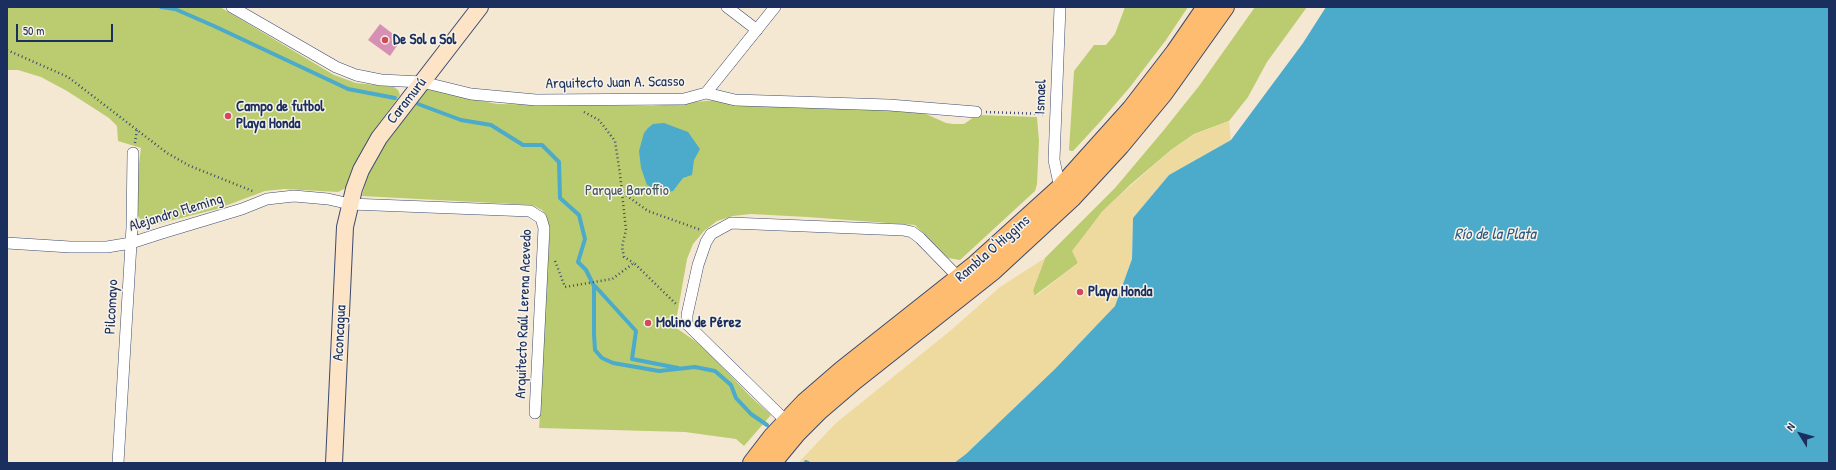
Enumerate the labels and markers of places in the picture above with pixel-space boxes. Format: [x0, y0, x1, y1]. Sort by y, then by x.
place label: De Sol a Sol [393, 31, 456, 49]
marker: De Sol a Sol [380, 35, 390, 45]
place label: Campo de futbol Playa Honda [236, 98, 324, 133]
marker: Campo de futbol Playa Honda [223, 111, 233, 121]
place label: Playa Honda [1088, 283, 1152, 301]
marker: Playa Honda [1075, 287, 1085, 297]
place label: Molino de Pérez [656, 314, 741, 332]
marker: Molino de Pérez [643, 318, 653, 328]

